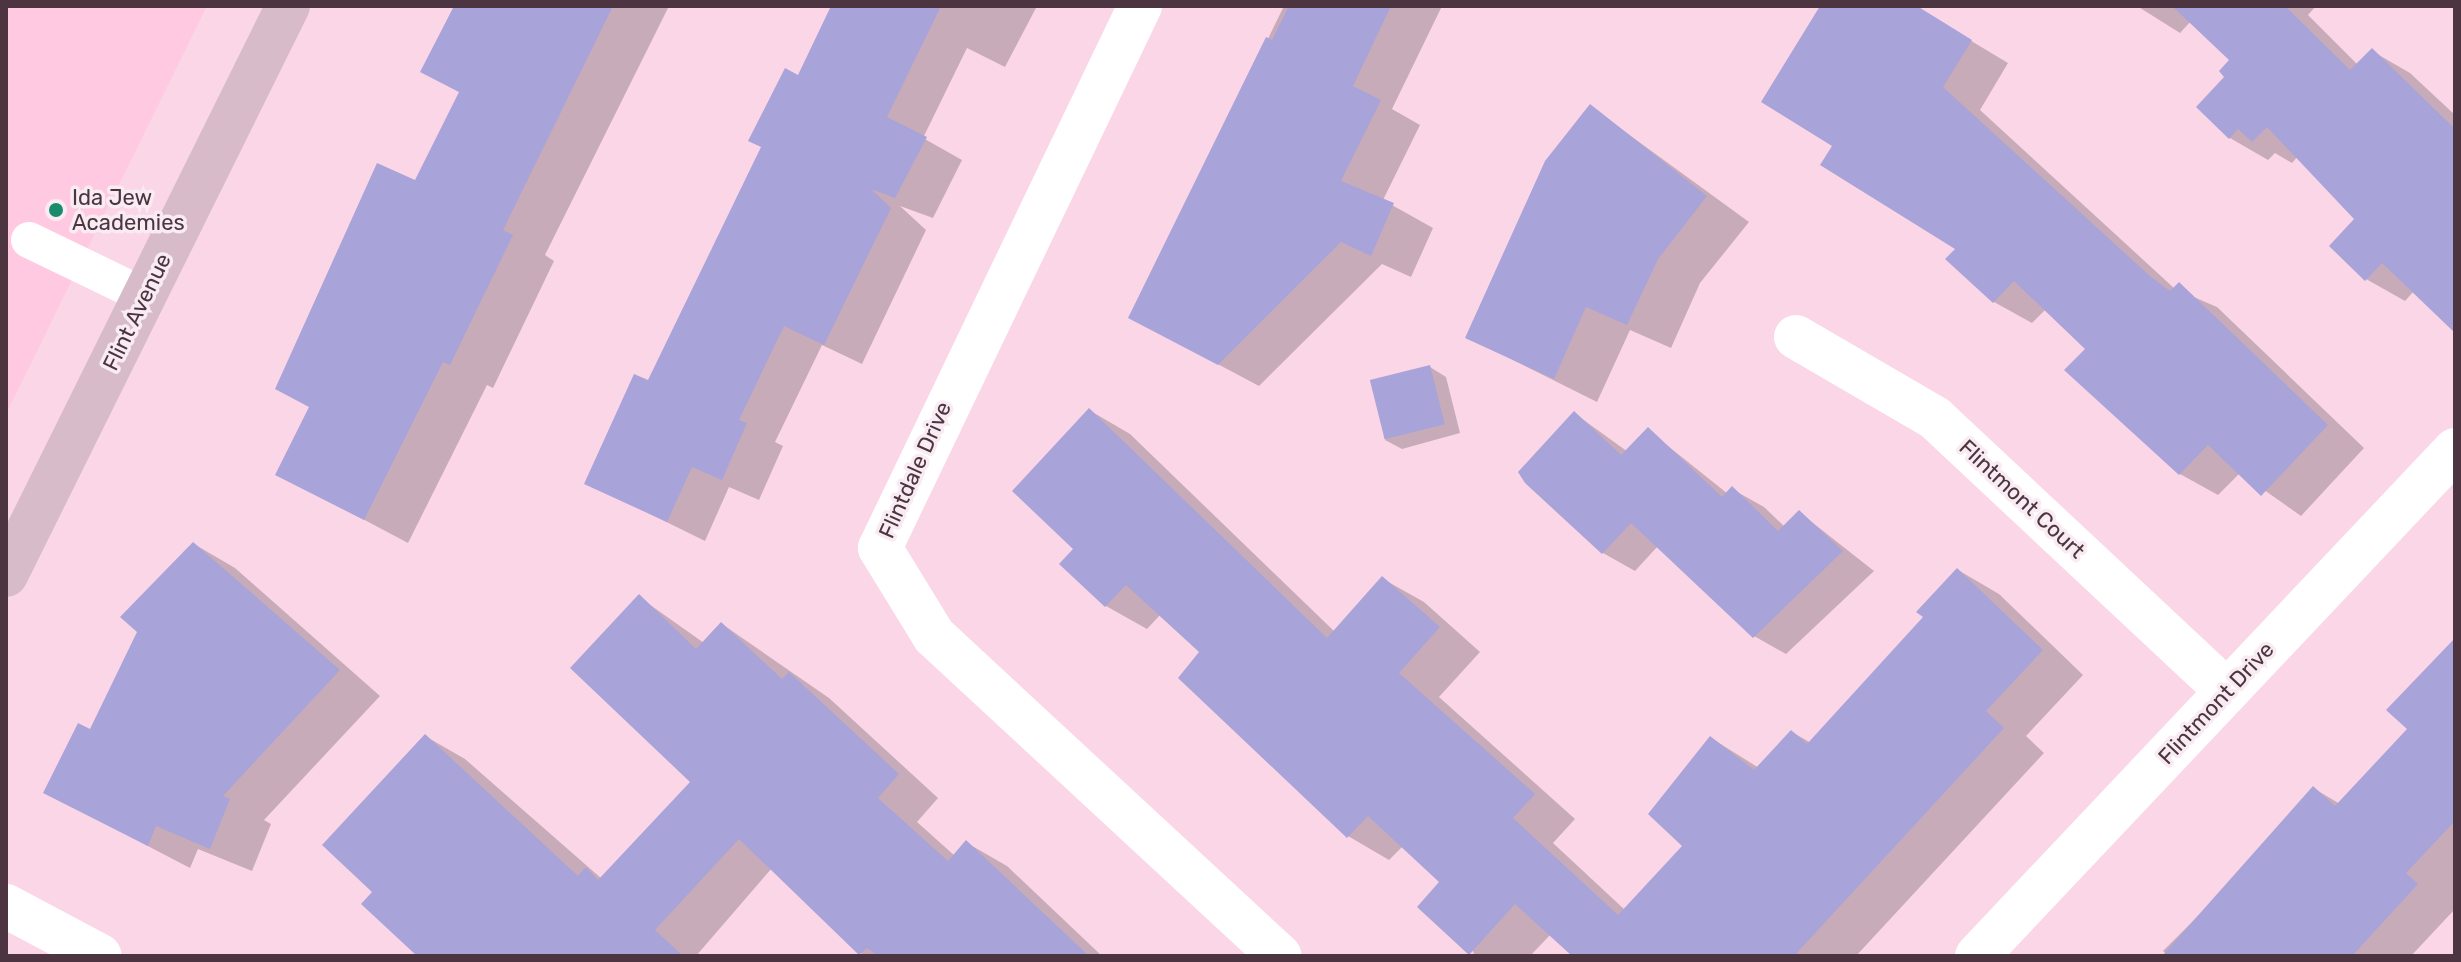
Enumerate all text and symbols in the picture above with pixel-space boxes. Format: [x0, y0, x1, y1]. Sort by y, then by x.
place label: Ida Jew Academies [72, 184, 185, 236]
marker: Ida Jew Academies [47, 201, 65, 219]
street label: Flint Avenue [97, 249, 177, 375]
street label: Flintdale Drive [873, 398, 957, 542]
street label: Flintmont Court [1954, 434, 2090, 564]
street label: Flintmont Drive [2153, 636, 2279, 770]

